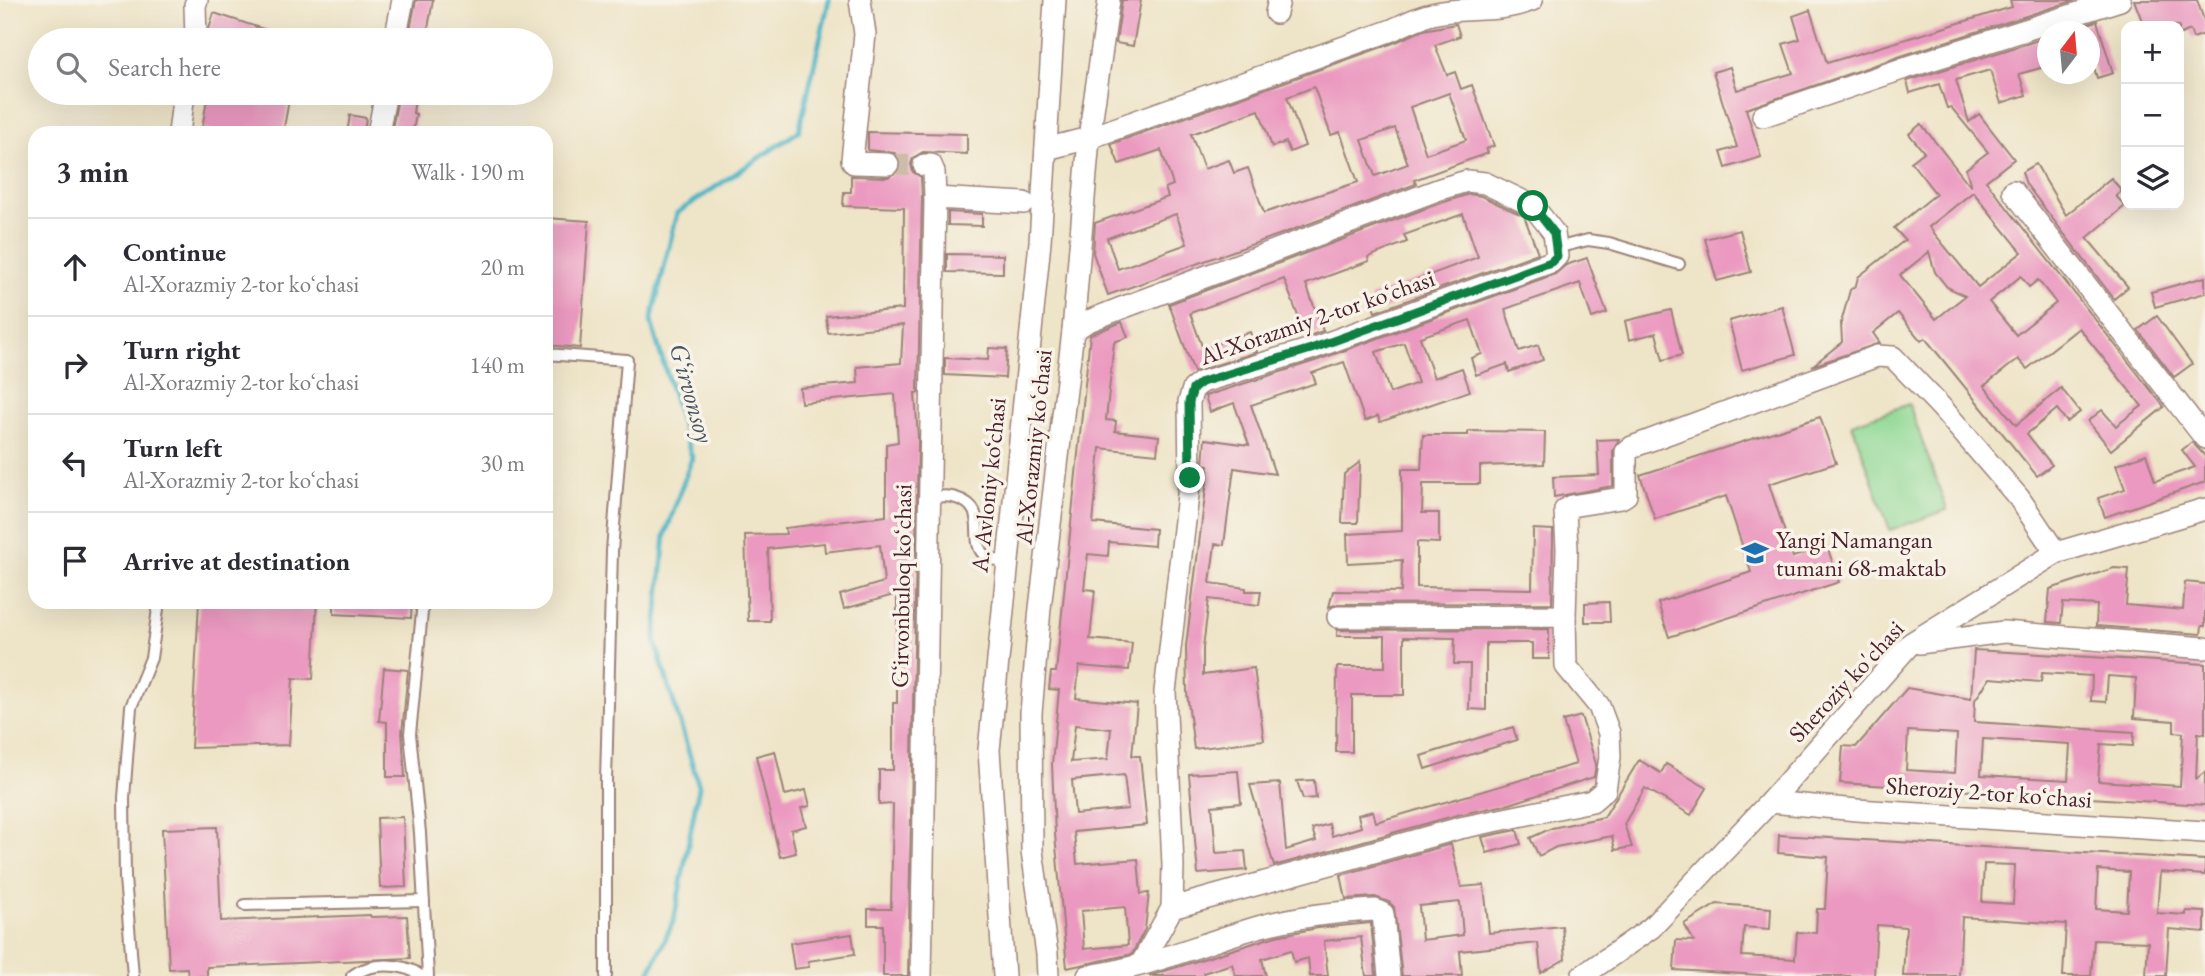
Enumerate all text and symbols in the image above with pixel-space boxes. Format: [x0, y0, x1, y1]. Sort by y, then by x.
north arrow [2037, 21, 2100, 84]
map controls [2121, 21, 2184, 210]
button: + [2121, 21, 2184, 84]
search box [28, 28, 553, 105]
icon: search [52, 48, 90, 86]
text: Search here [108, 50, 221, 84]
button: − [2121, 84, 2184, 147]
button: layers [2121, 147, 2184, 210]
text: 3 min [56, 152, 129, 191]
text: Walk · 190 m [411, 157, 525, 187]
route start [1517, 190, 1548, 221]
text: Continue [123, 235, 226, 269]
icon: ahead [56, 248, 94, 286]
text: 20 m [480, 252, 525, 282]
street label: Al-Xorazmiy 2-tor koʻchasi [1195, 262, 1439, 372]
text: Al-Xorazmiy 2-tor koʻchasi [123, 269, 359, 299]
text: Turn right [123, 333, 241, 367]
water label: G‘irvonsoy [662, 339, 723, 447]
icon: right [56, 346, 94, 384]
street label: Al-Xorazmiy koʻchasi [1007, 348, 1059, 547]
text: 140 m [469, 350, 525, 380]
text: Al-Xorazmiy 2-tor koʻchasi [123, 367, 359, 397]
street label: A. Avloniy ko‘chasi [963, 396, 1013, 575]
text: Turn left [123, 431, 222, 465]
icon: left [56, 444, 94, 482]
text: 30 m [480, 448, 525, 478]
route end [1174, 462, 1205, 493]
text: Al-Xorazmiy 2-tor koʻchasi [123, 465, 359, 495]
street label: Gʻirvonbuloq koʻchasi [884, 484, 918, 688]
place label: Yangi Namangan tumani 68-maktab [1776, 524, 1946, 583]
school or university icon: Yangi Namangan tumani 68-maktab [1740, 538, 1770, 568]
icon: arrive [56, 542, 94, 580]
text: Arrive at destination [123, 544, 350, 578]
street label: Sheroziy ko'chasi [1781, 613, 1911, 749]
street label: Sheroziy 2-tor koʻchasi [1885, 769, 2093, 815]

